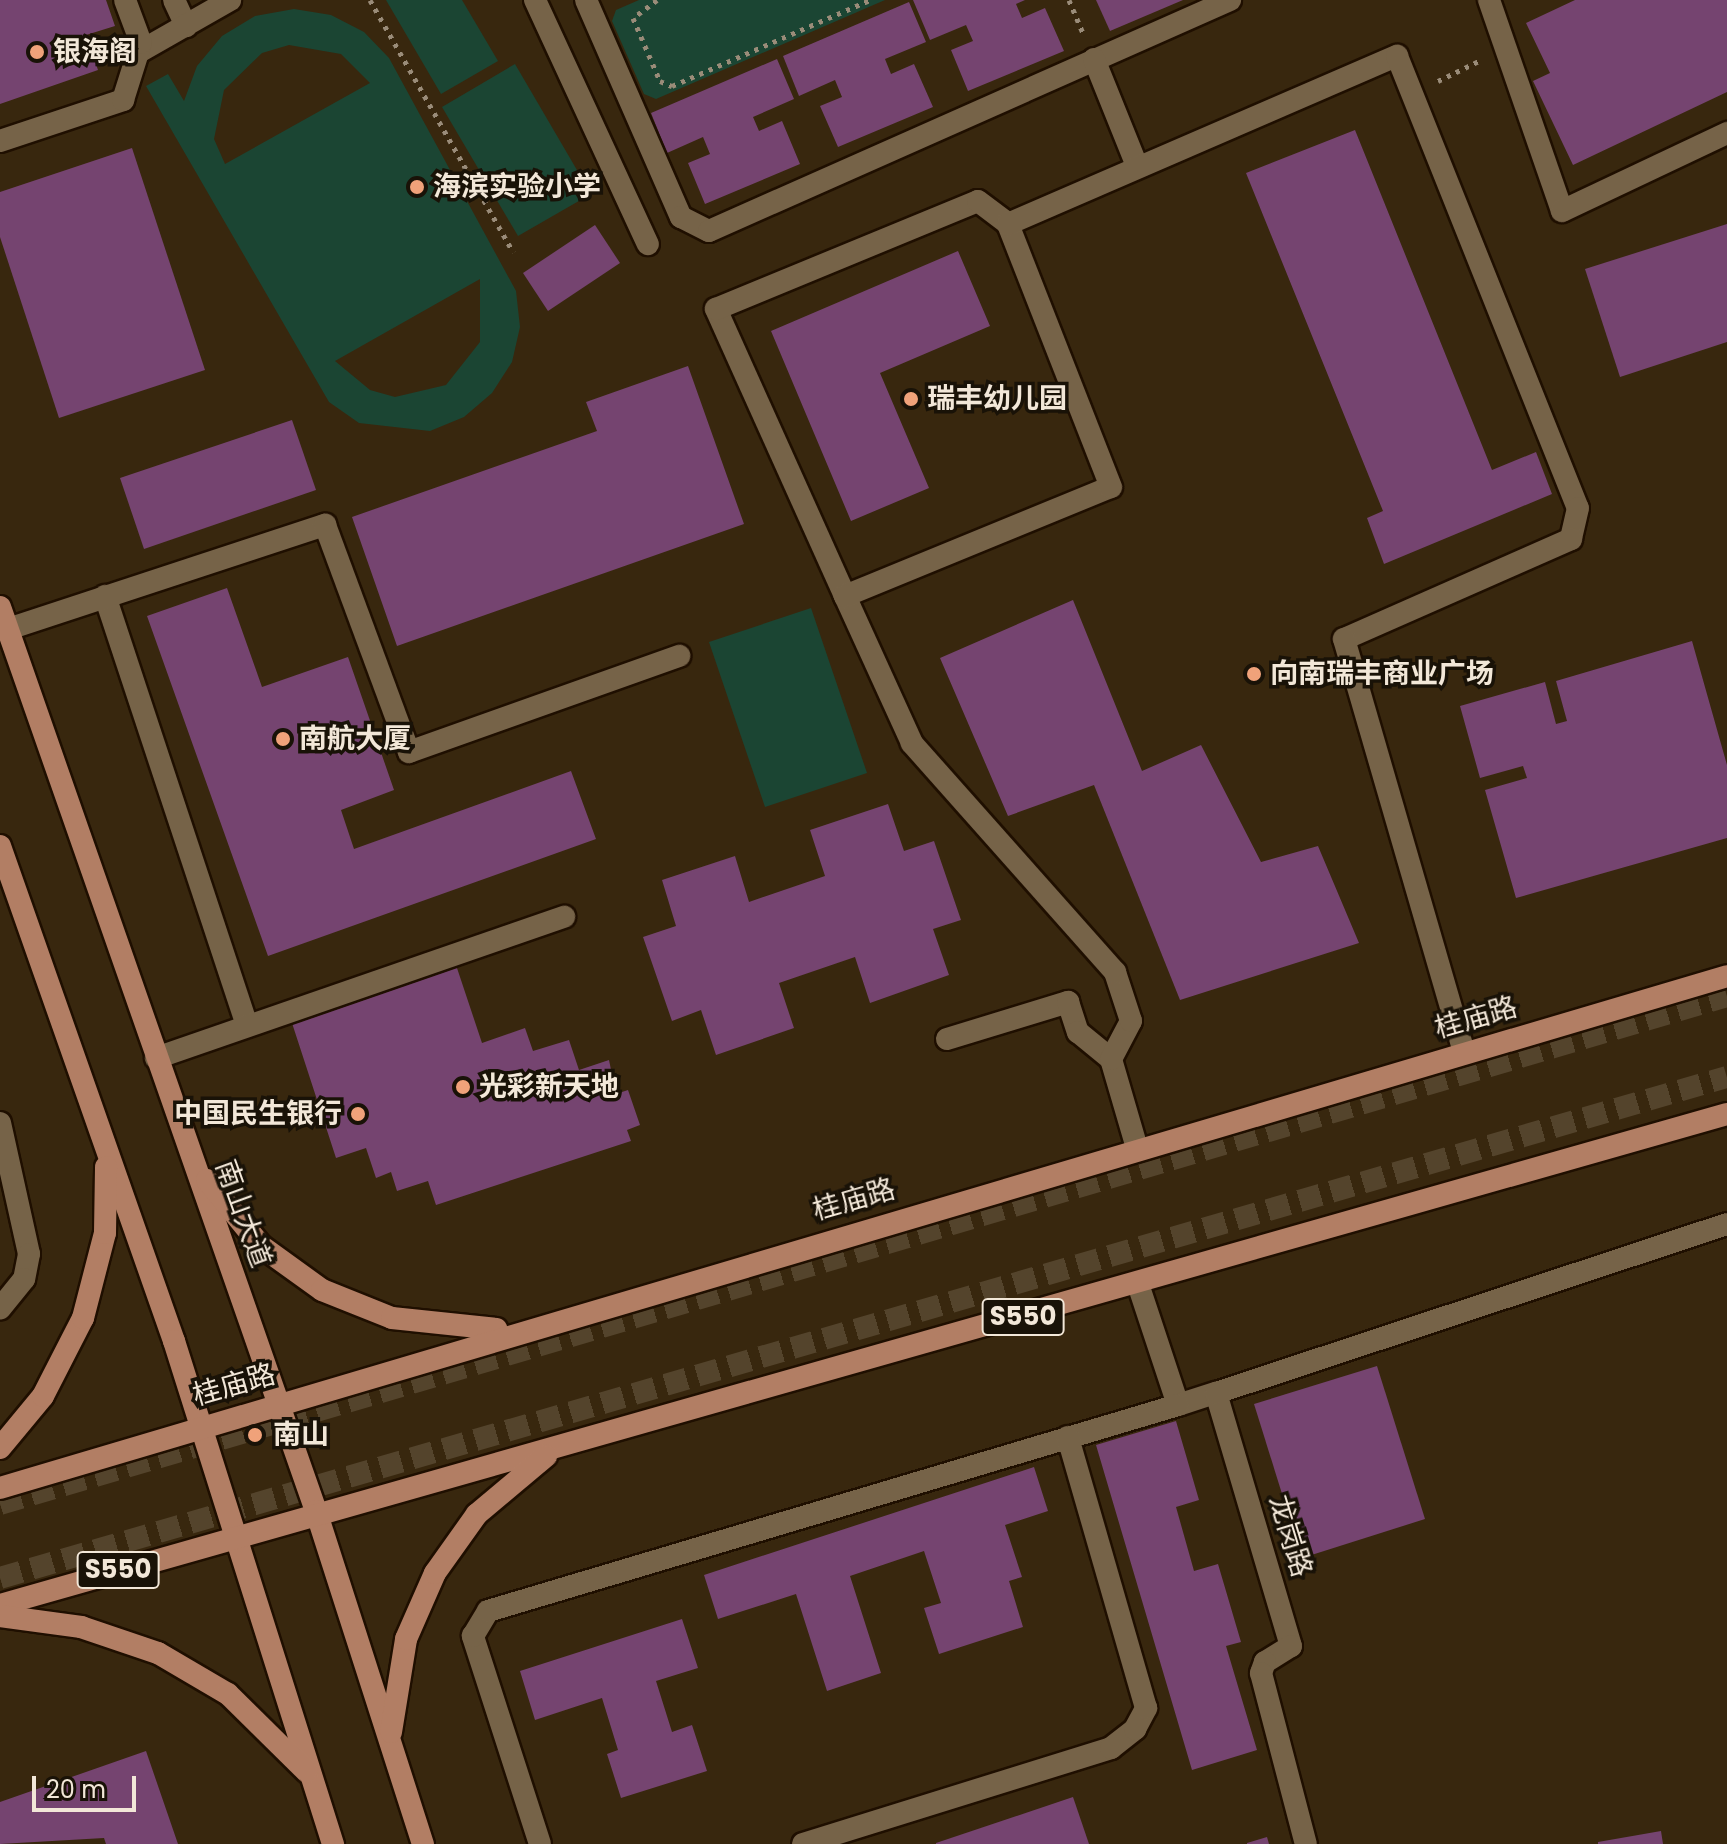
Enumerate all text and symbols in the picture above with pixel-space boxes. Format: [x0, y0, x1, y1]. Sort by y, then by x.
place label: 银海阁 [53, 35, 137, 69]
marker: 银海阁 [28, 43, 46, 61]
place label: 海滨实验小学 [433, 170, 601, 204]
marker: 海滨实验小学 [408, 178, 426, 196]
place label: 瑞丰幼儿园 [927, 382, 1067, 416]
marker: 瑞丰幼儿园 [902, 390, 920, 408]
place label: 向南瑞丰商业广场 [1270, 657, 1494, 691]
marker: 向南瑞丰商业广场 [1245, 665, 1263, 683]
place label: 南航大厦 [299, 722, 411, 756]
marker: 南航大厦 [274, 730, 292, 748]
street label: 桂庙路 [1431, 990, 1521, 1046]
place label: 光彩新天地 [479, 1070, 619, 1104]
marker: 光彩新天地 [454, 1078, 472, 1096]
place label: 中国民生银行 [174, 1097, 342, 1131]
marker: 中国民生银行 [349, 1105, 367, 1123]
street label: 南山大道 [208, 1156, 278, 1272]
street label: 桂庙路 [809, 1172, 899, 1228]
road number: S550 [981, 1295, 1065, 1339]
street label: 桂庙路 [189, 1357, 279, 1413]
place label: 南山 [273, 1418, 329, 1452]
marker: 南山 [244, 1424, 266, 1446]
street label: 龙岗路 [1262, 1491, 1318, 1581]
road number: S550 [76, 1548, 160, 1592]
scale bar [36, 1760, 140, 1810]
text: 20 m [46, 1773, 106, 1806]

